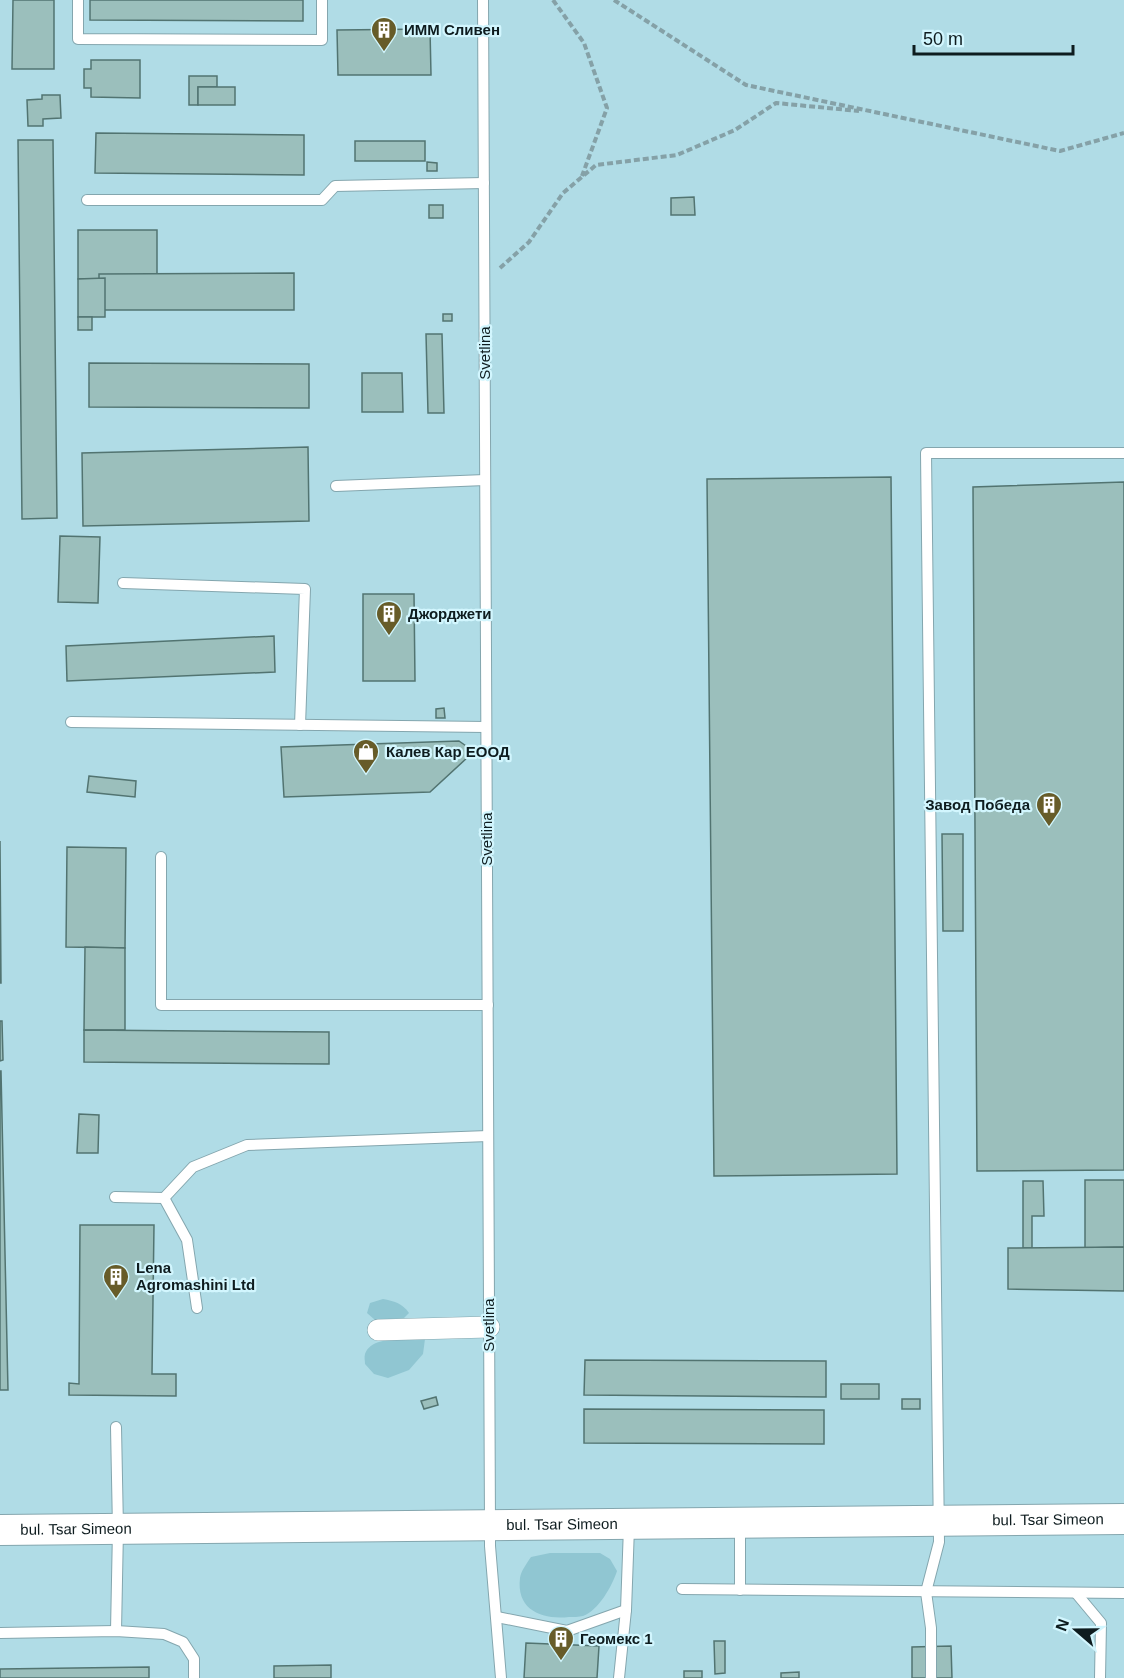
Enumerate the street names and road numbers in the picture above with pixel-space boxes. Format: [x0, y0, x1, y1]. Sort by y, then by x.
street label: Svetlina [476, 326, 493, 380]
street label: Svetlina [478, 812, 495, 866]
street label: Svetlina [480, 1298, 497, 1352]
street label: bul. Tsar Simeon [992, 1510, 1104, 1528]
street label: bul. Tsar Simeon [506, 1515, 618, 1533]
street label: bul. Tsar Simeon [20, 1520, 132, 1538]

